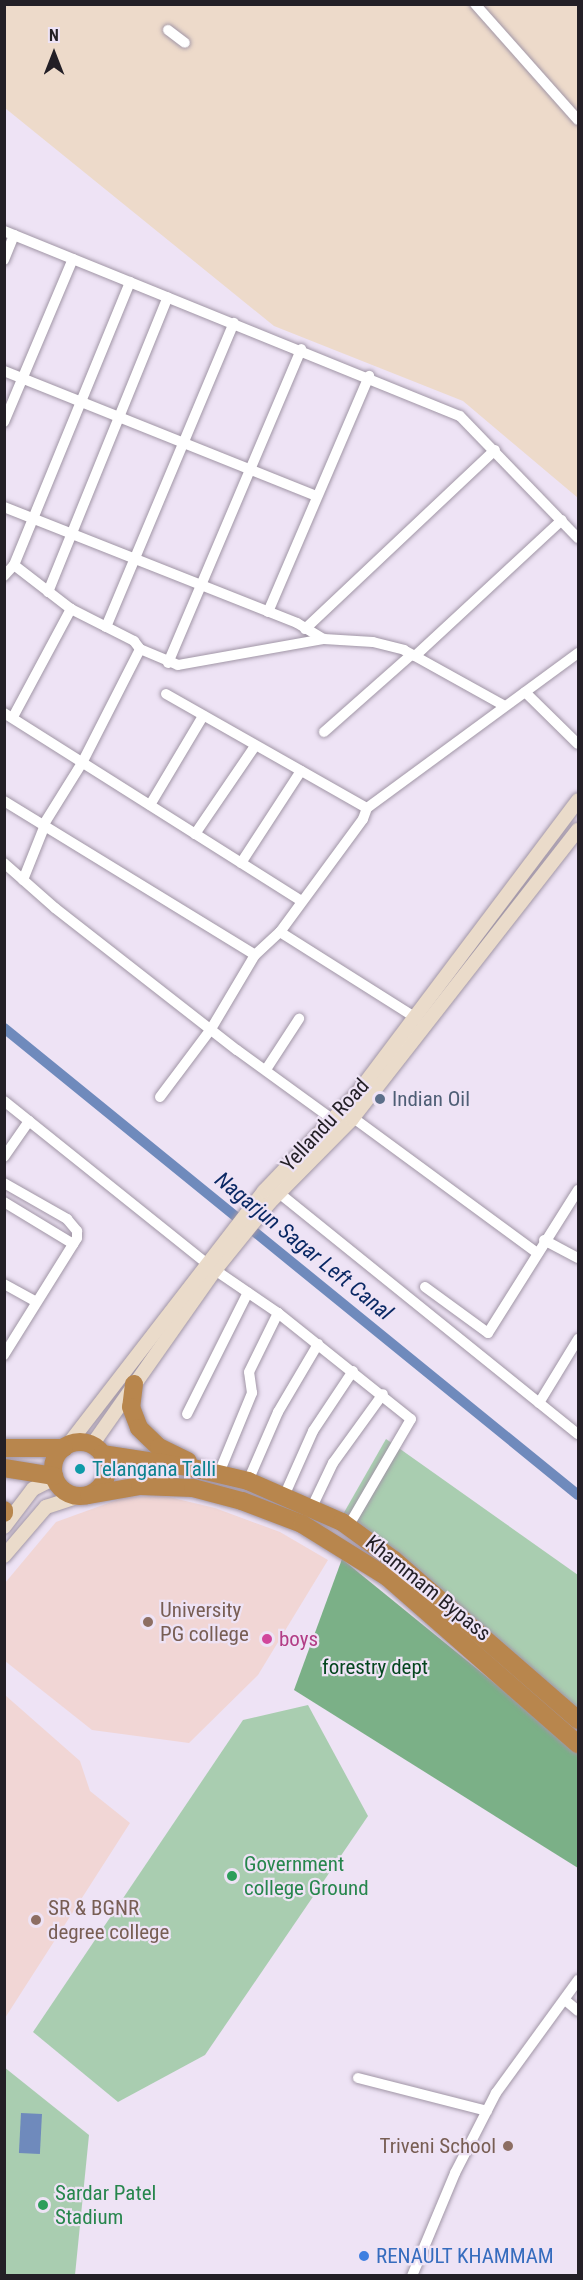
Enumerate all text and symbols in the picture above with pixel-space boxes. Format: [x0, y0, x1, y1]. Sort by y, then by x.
north arrow [24, 24, 84, 84]
text: N [49, 26, 59, 45]
street label: Yellandu Road [276, 1073, 374, 1177]
place label: Indian Oil [392, 1086, 470, 1112]
marker: Indian Oil [373, 1092, 387, 1106]
water label: Nagarjun Sagar Left Canal [210, 1166, 398, 1326]
place label: Telangana Talli [92, 1456, 217, 1482]
marker: Telangana Talli [73, 1462, 87, 1476]
street label: Khammam Bypass [360, 1530, 496, 1646]
place label: University PG college [160, 1597, 249, 1647]
marker: University PG college [141, 1615, 155, 1629]
place label: boys [279, 1626, 318, 1652]
marker: boys [260, 1632, 274, 1646]
park label: forestry dept [322, 1654, 428, 1680]
place label: Government college Ground [244, 1851, 369, 1901]
marker: Government college Ground [225, 1869, 239, 1883]
place label: SR & BGNR degree college [48, 1895, 169, 1945]
marker: SR & BGNR degree college [29, 1913, 43, 1927]
place label: Triveni School [379, 2133, 496, 2159]
marker: Triveni School [501, 2139, 515, 2153]
place label: Sardar Patel Stadium [55, 2180, 156, 2230]
marker: Sardar Patel Stadium [36, 2198, 50, 2212]
place label: RENAULT KHAMMAM [376, 2243, 554, 2269]
marker: RENAULT KHAMMAM [357, 2249, 371, 2263]

